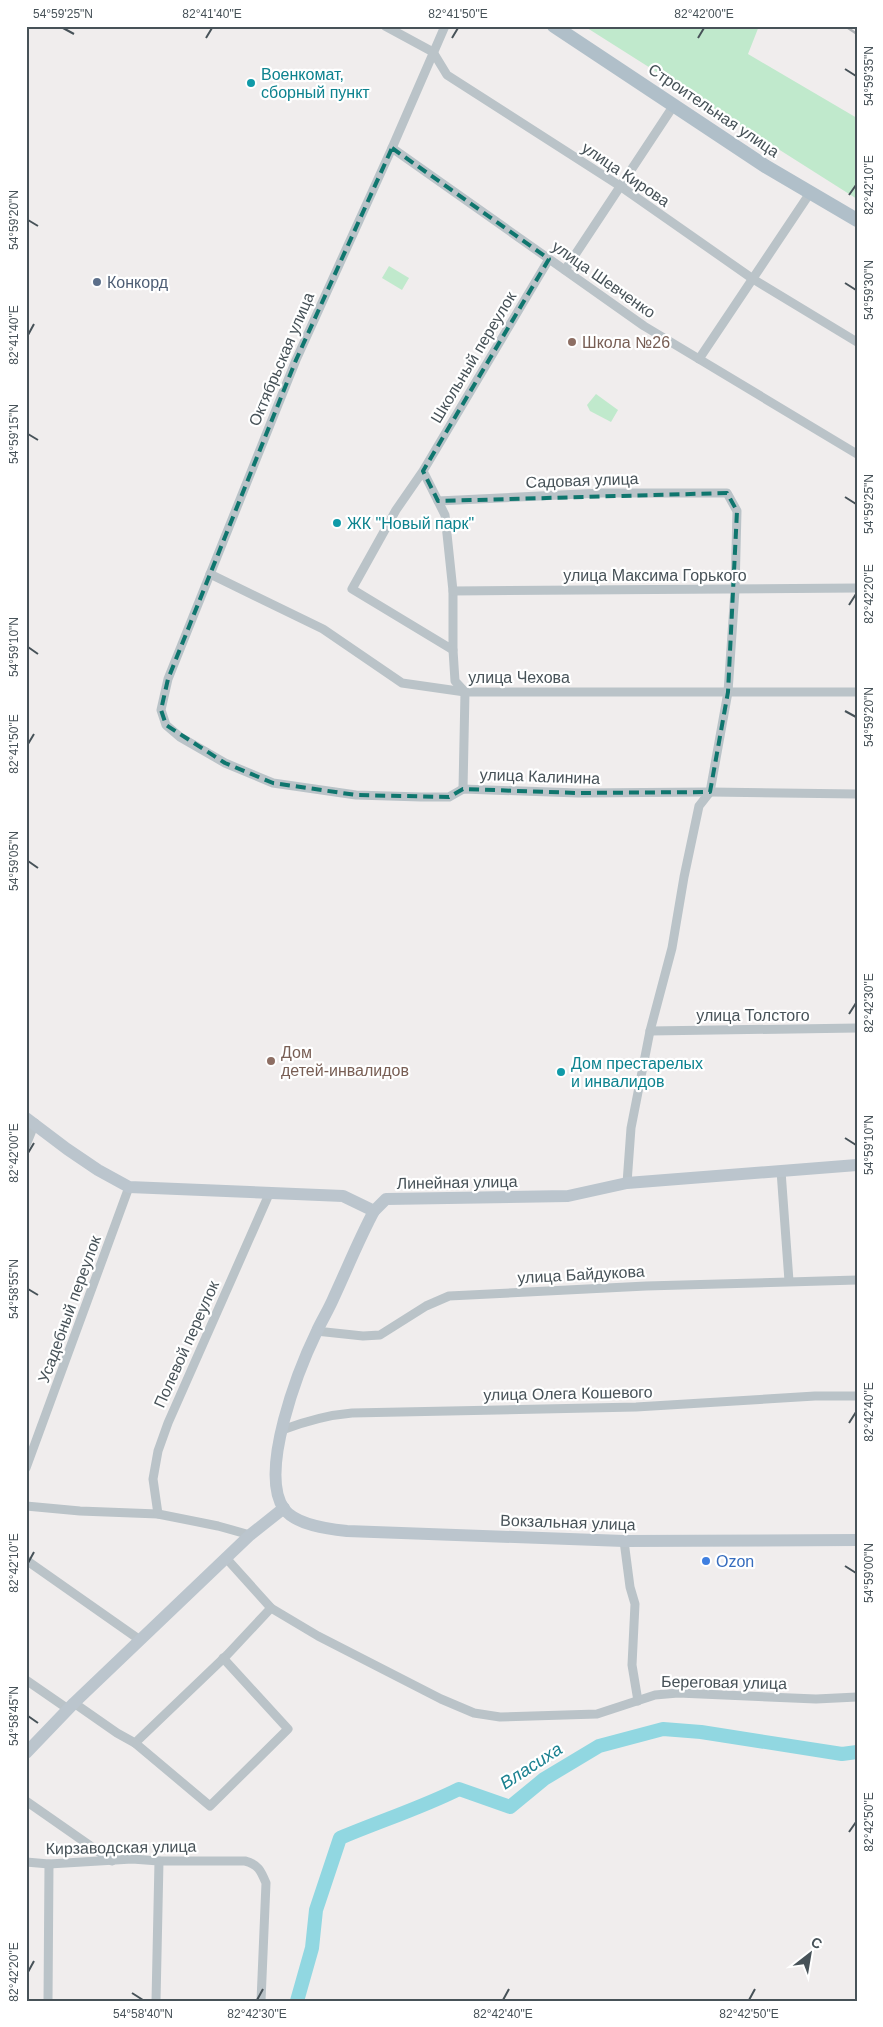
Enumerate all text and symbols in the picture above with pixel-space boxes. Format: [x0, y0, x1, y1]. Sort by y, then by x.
text: 54°59'25"N [33, 7, 93, 21]
text: 82°41'40"E [182, 7, 242, 21]
text: 82°41'50"E [428, 7, 488, 21]
text: 82°42'00"E [674, 7, 734, 21]
text: 54°59'35"N [862, 46, 876, 106]
street label: Строительная улица [645, 60, 782, 160]
place label: Военкомат, сборный пункт [261, 66, 370, 101]
marker: Военкомат, сборный пункт [245, 77, 257, 89]
street label: улица Кирова [579, 139, 673, 210]
text: 82°42'10"E [862, 155, 876, 215]
text: 54°59'20"N [7, 190, 21, 250]
street label: улица Шевченко [549, 237, 659, 321]
text: 54°59'30"N [862, 260, 876, 320]
place label: Конкорд [107, 274, 169, 291]
marker: Конкорд [91, 276, 103, 288]
street label: Школьный переулок [428, 288, 520, 426]
street label: Октябрьская улица [246, 290, 317, 428]
text: 82°41'40"E [7, 305, 21, 365]
place label: Школа №26 [582, 334, 670, 351]
marker: Школа №26 [566, 336, 578, 348]
text: 54°59'15"N [7, 404, 21, 464]
street label: Садовая улица [525, 470, 639, 491]
text: 54°59'25"N [862, 474, 876, 534]
place label: ЖК "Новый парк" [347, 515, 474, 532]
marker: ЖК "Новый парк" [331, 517, 343, 529]
text: 82°42'20"E [862, 564, 876, 624]
street label: улица Максима Горького [563, 567, 747, 584]
text: 54°59'10"N [7, 617, 21, 677]
street label: улица Чехова [468, 669, 570, 686]
text: 54°59'20"N [862, 687, 876, 747]
text: 82°41'50"E [7, 714, 21, 774]
street label: улица Калинина [480, 766, 601, 787]
text: 54°59'05"N [7, 831, 21, 891]
text: 82°42'30"E [862, 973, 876, 1033]
street label: улица Толстого [696, 1007, 810, 1024]
place label: Дом детей-инвалидов [281, 1044, 409, 1079]
marker: Дом детей-инвалидов [265, 1055, 277, 1067]
place label: Дом престарелых и инвалидов [571, 1055, 703, 1090]
marker: Дом престарелых и инвалидов [555, 1066, 567, 1078]
text: 54°59'10"N [862, 1115, 876, 1175]
text: 82°42'00"E [7, 1123, 21, 1183]
street label: Линейная улица [396, 1173, 518, 1192]
street label: Усадебный переулок [35, 1232, 104, 1385]
text: 54°58'55"N [7, 1259, 21, 1319]
street label: улица Байдукова [517, 1263, 645, 1286]
street label: Полевой переулок [151, 1277, 223, 1410]
text: 82°42'40"E [862, 1382, 876, 1442]
street label: улица Олега Кошевого [483, 1384, 653, 1403]
street label: Вокзальная улица [500, 1512, 636, 1533]
text: 82°42'10"E [7, 1533, 21, 1593]
text: 54°59'00"N [862, 1543, 876, 1603]
place label: Ozon [716, 1553, 754, 1570]
marker: Ozon [700, 1555, 712, 1567]
street label: Береговая улица [661, 1673, 787, 1692]
text: 54°58'45"N [7, 1686, 21, 1746]
water label: Власиха [496, 1739, 566, 1793]
text: 82°42'50"E [862, 1792, 876, 1852]
street label: Кирзаводская улица [45, 1838, 197, 1857]
north arrow [786, 1930, 836, 1980]
text: С [808, 1933, 825, 1952]
text: 82°42'20"E [7, 1942, 21, 2002]
text: 54°58'40"N [113, 2007, 173, 2021]
text: 82°42'30"E [227, 2007, 287, 2021]
text: 82°42'40"E [473, 2007, 533, 2021]
text: 82°42'50"E [719, 2007, 779, 2021]

